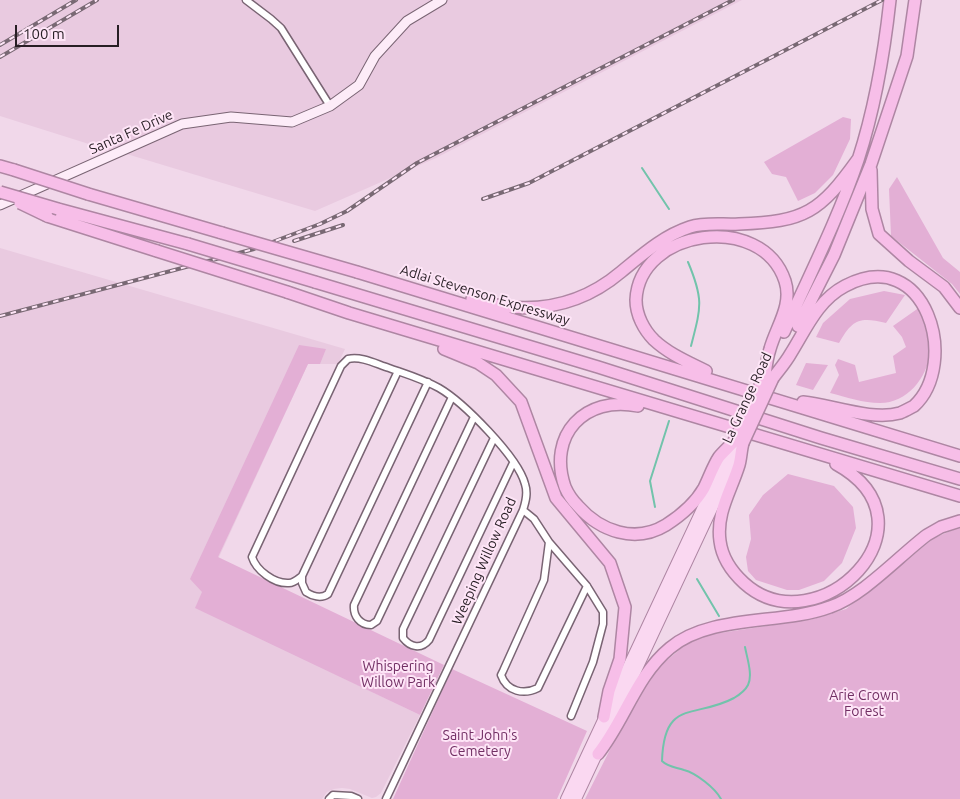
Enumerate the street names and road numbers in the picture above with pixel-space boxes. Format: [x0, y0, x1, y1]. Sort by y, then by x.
street label: Santa Fe Drive [87, 106, 175, 158]
street label: Adlai Stevenson Expressway [398, 261, 572, 329]
street label: La Grange Road [719, 350, 775, 446]
street label: Weeping Willow Road [448, 495, 520, 627]

